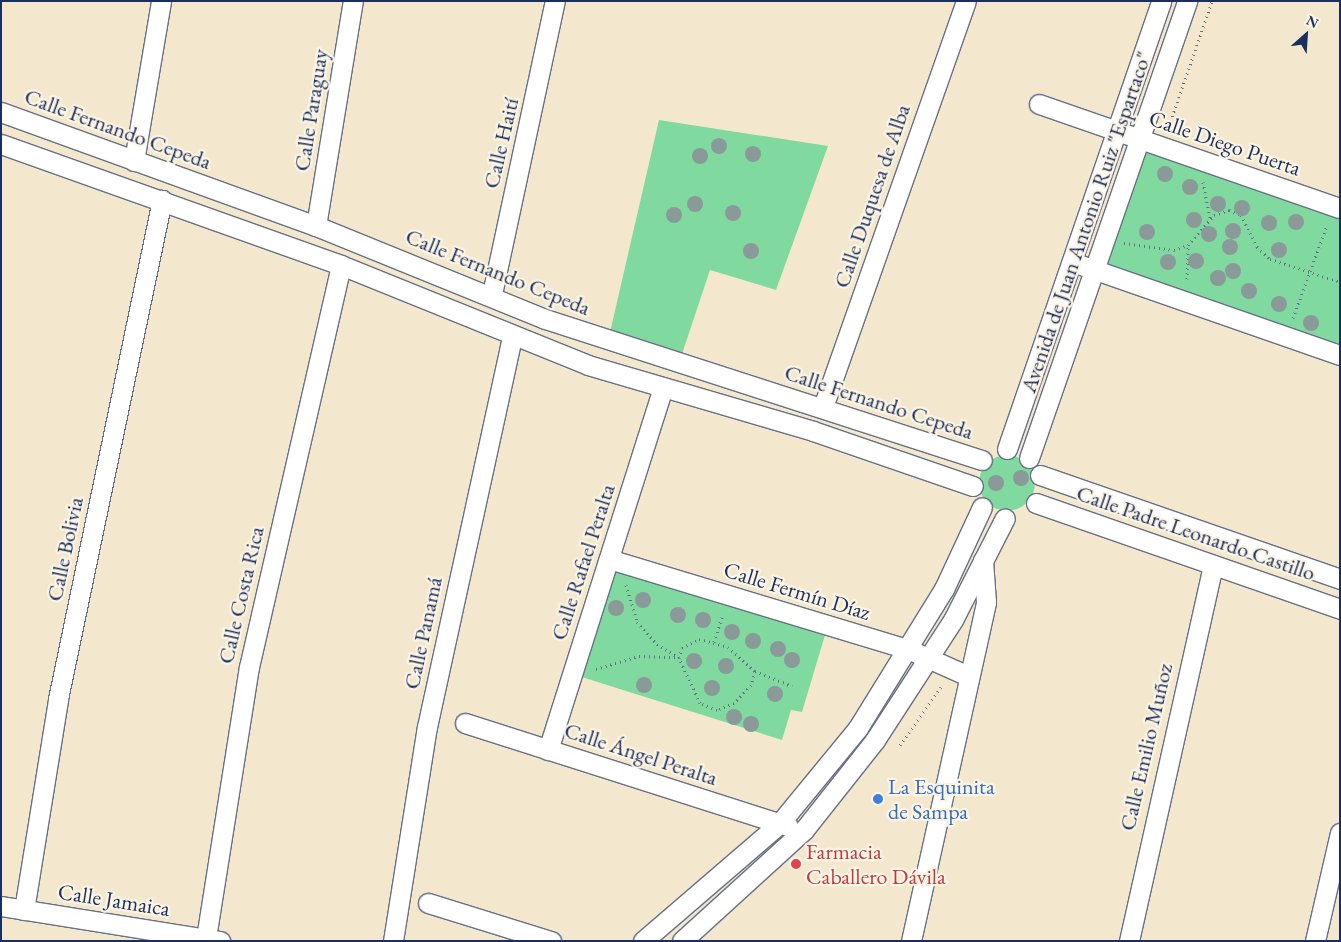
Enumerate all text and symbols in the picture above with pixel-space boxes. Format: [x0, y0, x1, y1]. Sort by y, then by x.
north arrow [1281, 10, 1331, 60]
text: N [1304, 11, 1322, 32]
street label: Calle Paraguay [288, 47, 334, 173]
street label: Avenida de Juan Antonio Ruiz "Espartaco" [1015, 48, 1157, 396]
street label: Calle Fernando Cepeda [21, 83, 215, 175]
street label: Calle Haití [478, 95, 524, 191]
street label: Calle Duquesa de Alba [828, 101, 916, 291]
street label: Calle Diego Puerta [1146, 105, 1304, 181]
street label: Calle Fernando Cepeda [402, 223, 594, 321]
street label: Calle Fernando Cepeda [781, 359, 977, 445]
street label: Calle Padre Leonardo Castillo [1073, 480, 1319, 586]
street label: Calle Rafael Peralta [545, 481, 621, 643]
street label: Calle Bolivia [41, 494, 89, 604]
street label: Calle Costa Rica [212, 524, 270, 666]
street label: Calle Fermín Díaz [721, 556, 873, 626]
street label: Calle Panamá [398, 574, 448, 692]
street label: Calle Emilio Muñoz [1114, 661, 1178, 833]
street label: Calle Ángel Peralta [561, 717, 721, 791]
place label: La Esquinita de Sampa [888, 773, 995, 824]
marker: La Esquinita de Sampa [872, 793, 884, 805]
place label: Farmacia Caballero Dávila [806, 838, 946, 889]
marker: Farmacia Caballero Dávila [790, 858, 802, 870]
street label: Calle Jamaica [56, 878, 172, 922]

